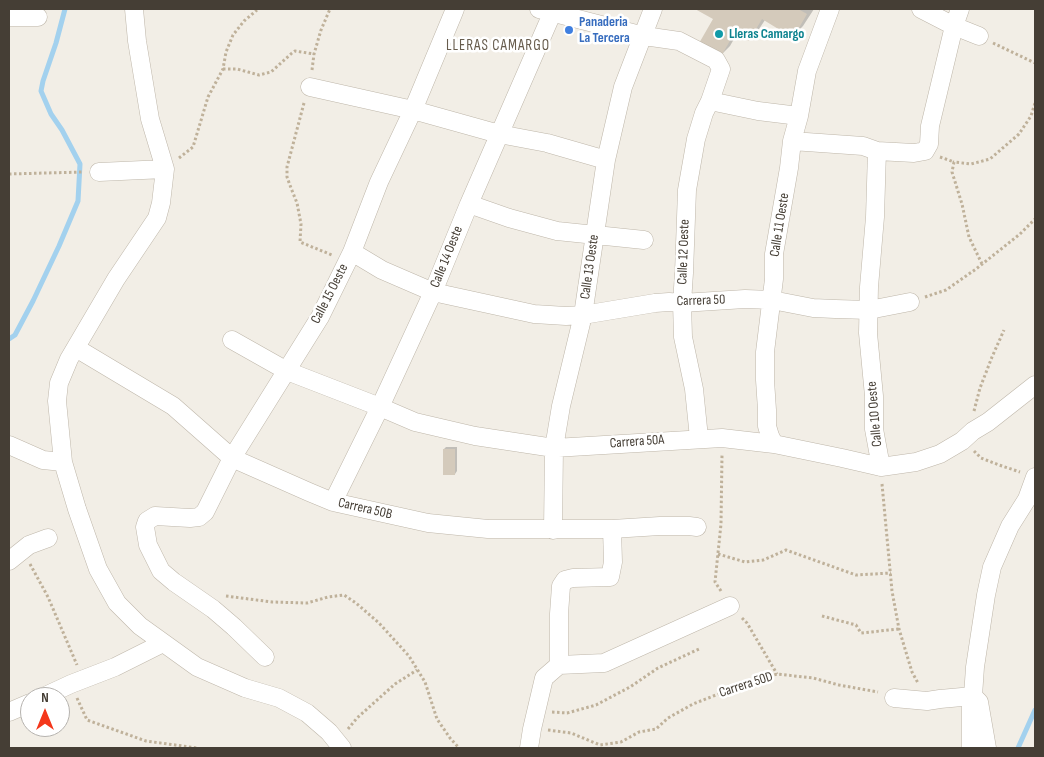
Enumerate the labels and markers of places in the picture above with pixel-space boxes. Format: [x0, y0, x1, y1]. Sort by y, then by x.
place label: Panaderia La Tercera [579, 14, 630, 46]
marker: Panaderia La Tercera [563, 24, 575, 36]
place label: Lleras Camargo [729, 26, 804, 42]
marker: Lleras Camargo [713, 28, 725, 40]

